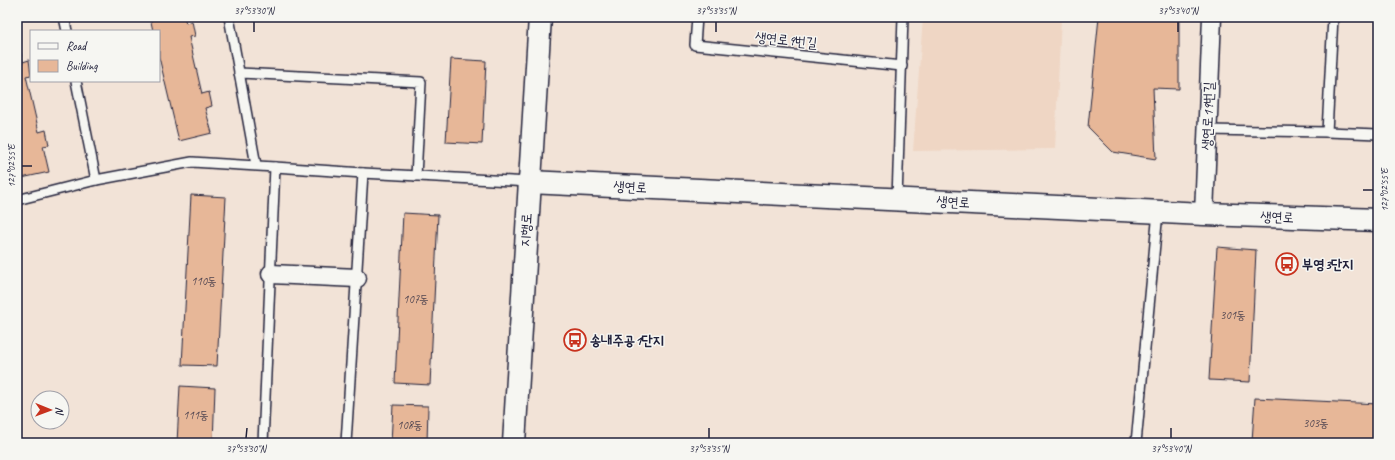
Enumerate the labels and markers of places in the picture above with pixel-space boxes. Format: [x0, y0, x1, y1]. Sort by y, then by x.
bus stop icon: 부영3단지 [1274, 251, 1300, 277]
place label: 부영3단지 [1302, 256, 1353, 273]
bus stop icon: 송내주공1단지 [562, 327, 588, 353]
place label: 송내주공1단지 [590, 332, 664, 349]

